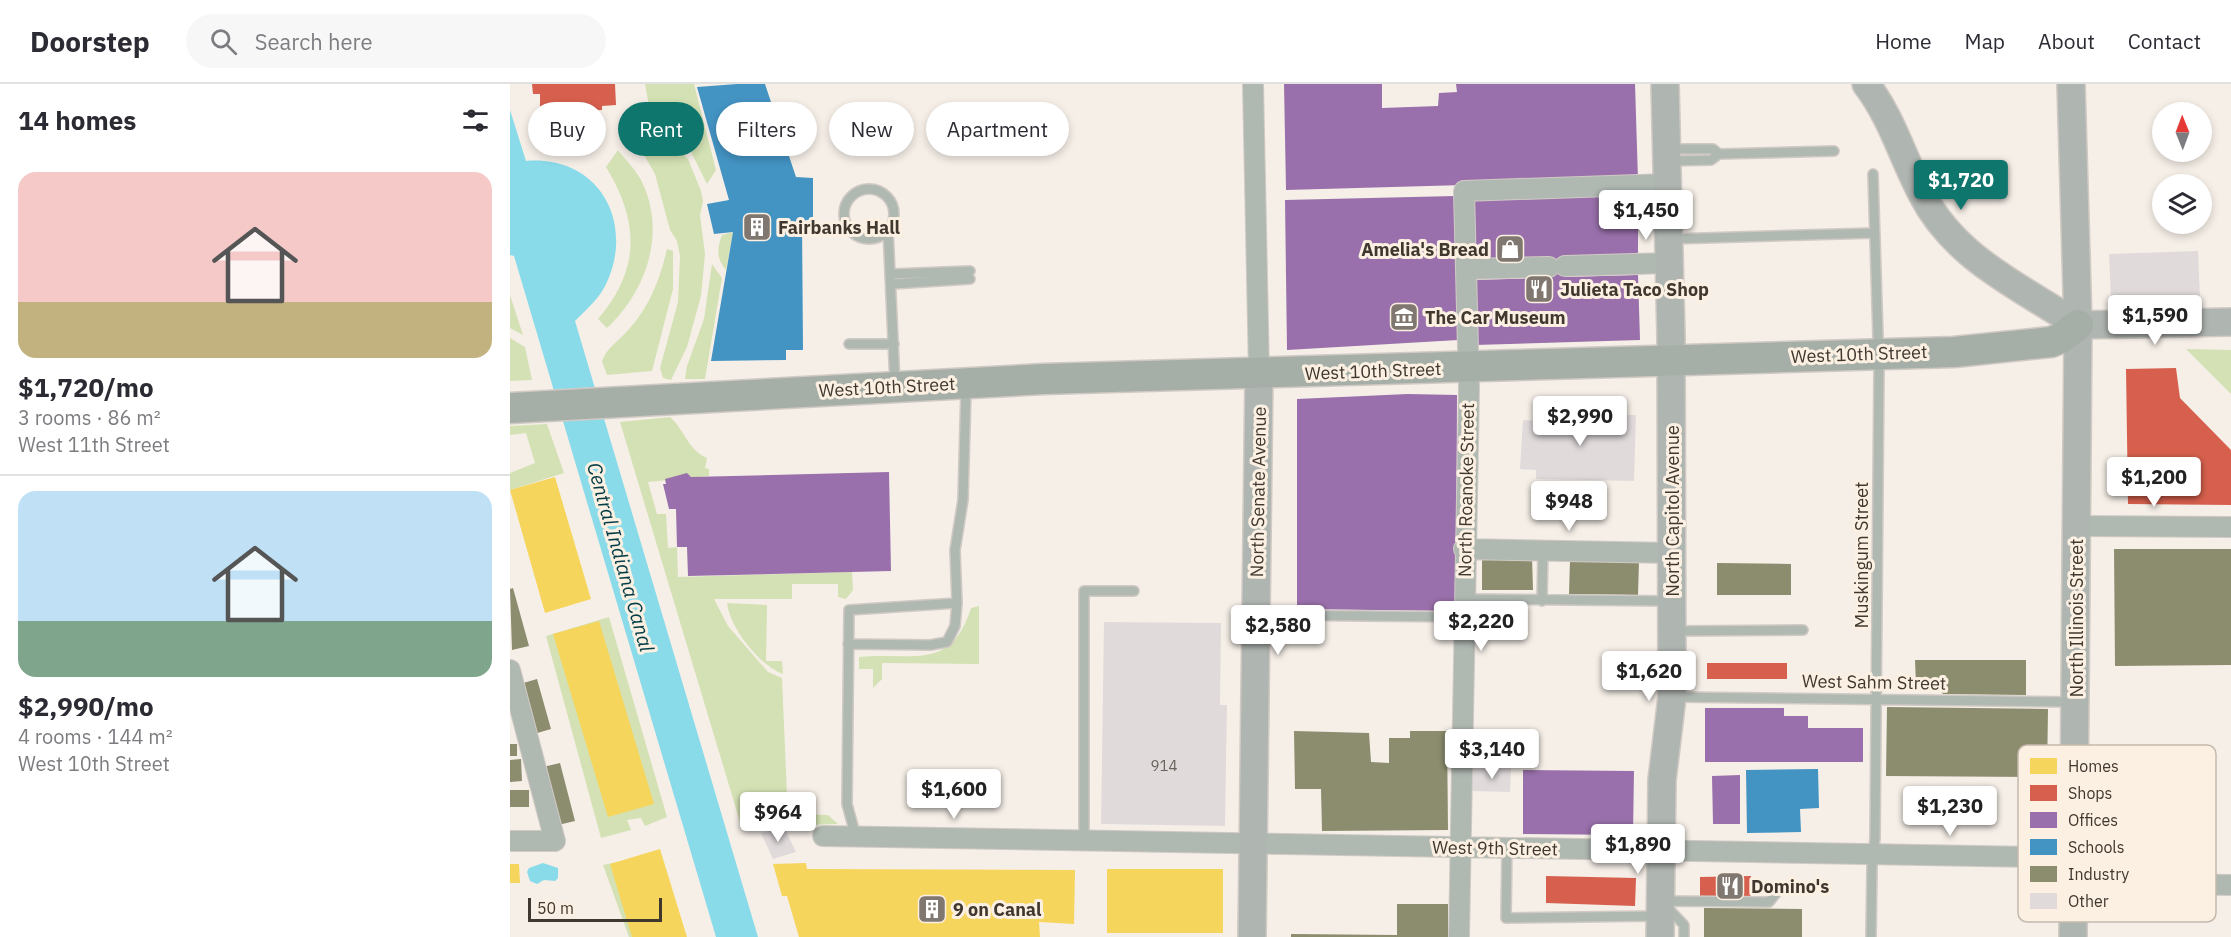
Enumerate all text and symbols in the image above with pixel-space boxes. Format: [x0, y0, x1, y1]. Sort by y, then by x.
search box [186, 14, 606, 68]
text: Doorstep [30, 23, 150, 60]
icon: search [207, 25, 240, 58]
text: Search here [255, 27, 373, 56]
text: Home [1875, 27, 1932, 55]
text: Map [1965, 27, 2005, 55]
text: About [2038, 27, 2095, 55]
text: Contact [2128, 27, 2201, 55]
chip: Buy [528, 102, 606, 156]
chip: Rent [618, 102, 704, 156]
chip: Filters [716, 102, 817, 156]
chip: New [829, 102, 914, 156]
chip: Apartment [926, 102, 1069, 156]
north arrow [2152, 102, 2212, 162]
map controls [2152, 102, 2212, 234]
text: 14 homes [18, 103, 136, 137]
icon: filters [459, 104, 492, 137]
pin: $1,720 [1912, 160, 2010, 211]
text: $1,720 [1928, 166, 1994, 193]
button: layers [2152, 174, 2212, 234]
pin: $1,450 [1597, 190, 1695, 241]
text: $1,450 [1613, 196, 1679, 223]
icon: home [201, 211, 309, 319]
building icon: Fairbanks Hall [741, 211, 773, 243]
place label: Fairbanks Hall [778, 216, 900, 239]
shop icon: Amelia's Bread [1494, 233, 1526, 265]
place label: Amelia's Bread [1361, 238, 1489, 261]
restaurant icon: Julieta Taco Shop [1523, 273, 1555, 305]
place label: Julieta Taco Shop [1560, 278, 1709, 301]
pin: $1,590 [2106, 295, 2204, 346]
museum icon: The Car Museum [1388, 301, 1420, 333]
text: $1,590 [2122, 301, 2188, 328]
place label: The Car Museum [1425, 306, 1566, 329]
street label: West 10th Street [1790, 340, 1928, 368]
street label: West 10th Street [1304, 357, 1442, 385]
text: $1,720/mo [18, 370, 154, 404]
street label: West 10th Street [818, 372, 956, 402]
pin: $2,990 [1531, 396, 1629, 447]
text: $2,990 [1547, 402, 1613, 429]
street label: North Roanoke Street [1453, 403, 1479, 577]
text: 3 rooms · 86 m² [18, 404, 161, 431]
street label: North Senate Avenue [1245, 406, 1271, 578]
street label: North Capitol Avenue [1661, 425, 1684, 597]
text: West 11th Street [18, 431, 170, 458]
pin: $1,200 [2105, 457, 2203, 508]
water label: Central Indiana Canal [581, 459, 661, 655]
text: $1,200 [2121, 463, 2187, 490]
pin: $948 [1533, 481, 1605, 532]
street label: Muskingum Street [1850, 482, 1873, 628]
text: $948 [1545, 487, 1593, 514]
icon: home [201, 530, 309, 638]
street label: North Illinois Street [2065, 539, 2088, 697]
pin: $2,220 [1432, 601, 1530, 652]
pin: $2,580 [1229, 605, 1327, 656]
text: $2,220 [1448, 607, 1514, 634]
text: $2,580 [1245, 611, 1311, 638]
pin: $1,620 [1600, 651, 1698, 702]
text: $1,620 [1616, 657, 1682, 684]
street label: West Sahm Street [1802, 669, 1946, 695]
text: $2,990/mo [18, 689, 154, 723]
text: 4 rooms · 144 m² [18, 723, 173, 750]
pin: $3,140 [1443, 729, 1541, 780]
text: $3,140 [1459, 735, 1525, 762]
legend [2018, 745, 2216, 922]
text: West 10th Street [18, 750, 170, 777]
house number: 914 [1150, 756, 1178, 775]
text: Homes [2068, 756, 2119, 776]
pin: $1,600 [905, 769, 1003, 820]
text: $1,600 [921, 775, 987, 802]
text: Shops [2068, 783, 2112, 803]
pin: $1,230 [1901, 786, 1999, 837]
pin: $964 [742, 792, 814, 843]
text: $1,230 [1917, 792, 1983, 819]
text: $964 [754, 798, 802, 825]
text: Offices [2068, 810, 2118, 830]
pin: $1,890 [1589, 824, 1687, 875]
text: $1,890 [1605, 830, 1671, 857]
street label: West 9th Street [1432, 835, 1558, 861]
text: Schools [2068, 837, 2125, 857]
text: Industry [2068, 864, 2129, 884]
restaurant icon: Domino's [1714, 870, 1746, 902]
place label: Domino's [1751, 875, 1829, 898]
text: Other [2068, 891, 2109, 911]
building icon: 9 on Canal [916, 893, 948, 925]
scale bar [528, 895, 662, 922]
text: 50 m [537, 898, 574, 918]
place label: 9 on Canal [953, 898, 1042, 921]

